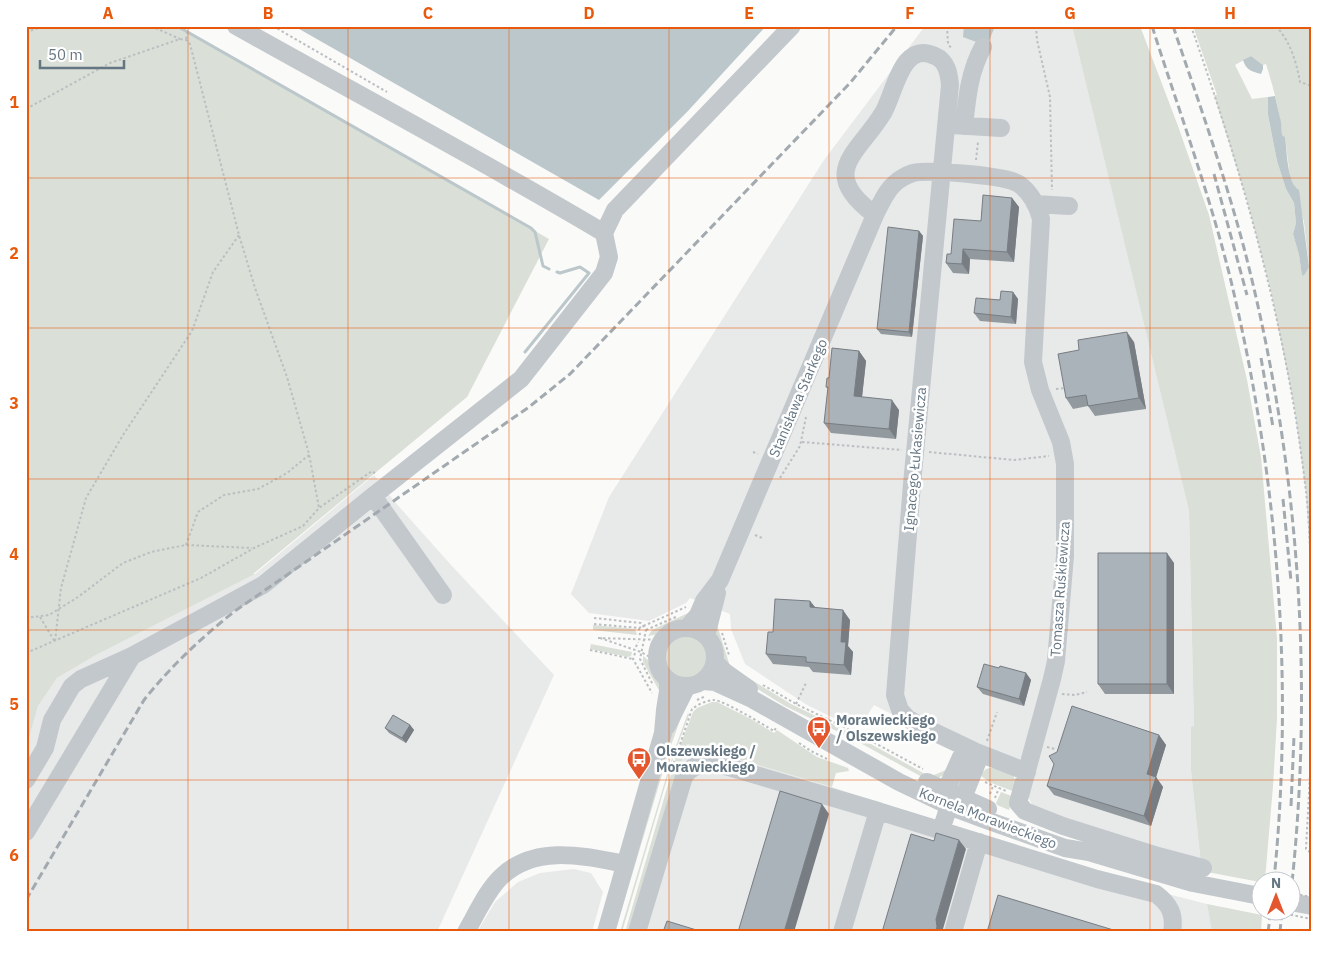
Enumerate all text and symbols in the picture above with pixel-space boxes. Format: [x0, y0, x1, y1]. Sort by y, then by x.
text: A [103, 3, 114, 23]
text: B [263, 3, 274, 23]
text: C [423, 3, 433, 23]
text: D [583, 3, 595, 23]
text: E [744, 3, 754, 23]
text: F [905, 3, 915, 23]
text: G [1064, 3, 1076, 23]
text: H [1224, 3, 1236, 23]
scale bar [40, 38, 124, 70]
text: 50 m [48, 45, 83, 64]
text: 1 [9, 92, 19, 112]
text: 2 [9, 243, 19, 263]
street label: Stanisława Starkego [765, 336, 831, 460]
street label: Ignacego Łukasiewicza [900, 386, 930, 532]
text: 3 [9, 393, 19, 413]
street label: Tomasza Ruśkiewicza [1046, 520, 1074, 658]
text: 4 [9, 544, 19, 564]
text: 5 [9, 694, 19, 714]
place label: Morawieckiego / Olszewskiego [836, 711, 936, 745]
bus stop icon: Morawieckiego / Olszewskiego [806, 715, 832, 749]
place label: Olszewskiego / Morawieckiego [656, 742, 756, 776]
bus stop icon: Olszewskiego / Morawieckiego [626, 746, 652, 780]
street label: Kornela Morawieckiego [917, 783, 1060, 853]
text: 6 [9, 845, 19, 865]
north arrow [1250, 870, 1300, 920]
text: N [1271, 874, 1281, 892]

